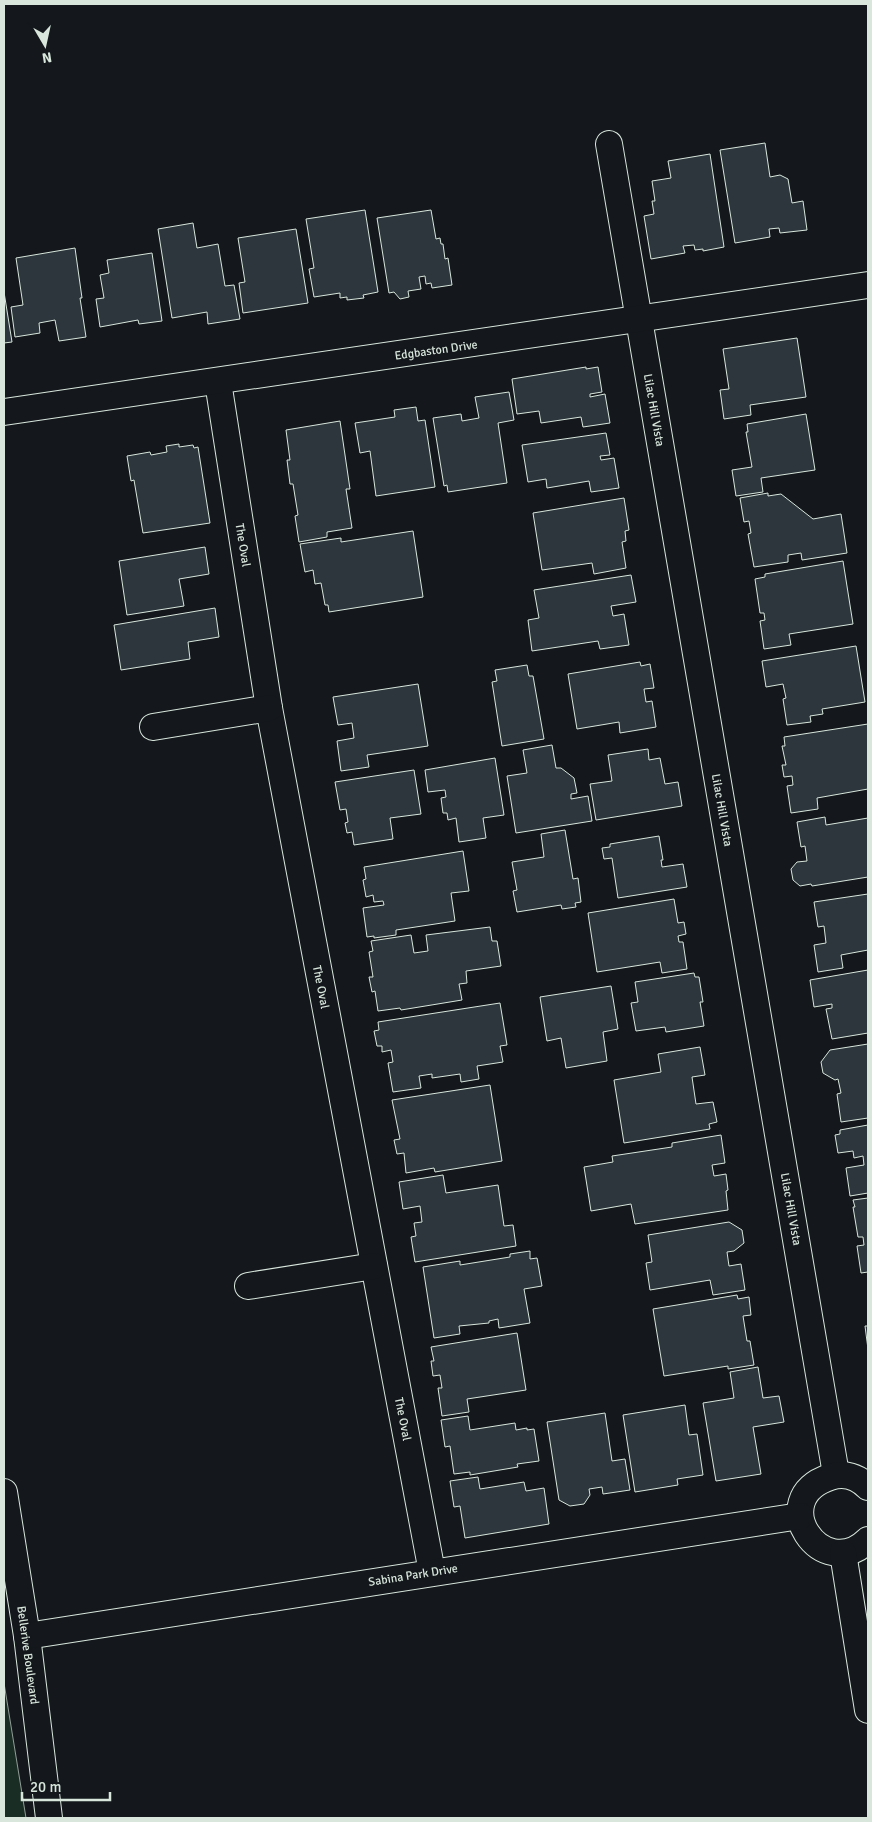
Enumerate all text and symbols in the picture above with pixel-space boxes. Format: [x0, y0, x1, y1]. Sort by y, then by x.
north arrow [20, 20, 70, 70]
text: N [41, 48, 53, 67]
street label: Edgbaston Drive [394, 337, 478, 364]
street label: Lilac Hill Vista [640, 372, 667, 448]
street label: The Oval [232, 522, 253, 568]
street label: Lilac Hill Vista [708, 772, 735, 848]
street label: The Oval [309, 964, 332, 1011]
street label: Lilac Hill Vista [777, 1171, 804, 1247]
street label: The Oval [391, 1396, 414, 1443]
street label: Sabina Park Drive [367, 1561, 459, 1590]
street label: Bellerive Boulevard [13, 1605, 42, 1705]
scale bar [22, 1770, 110, 1802]
text: 20 m [30, 1778, 61, 1796]

